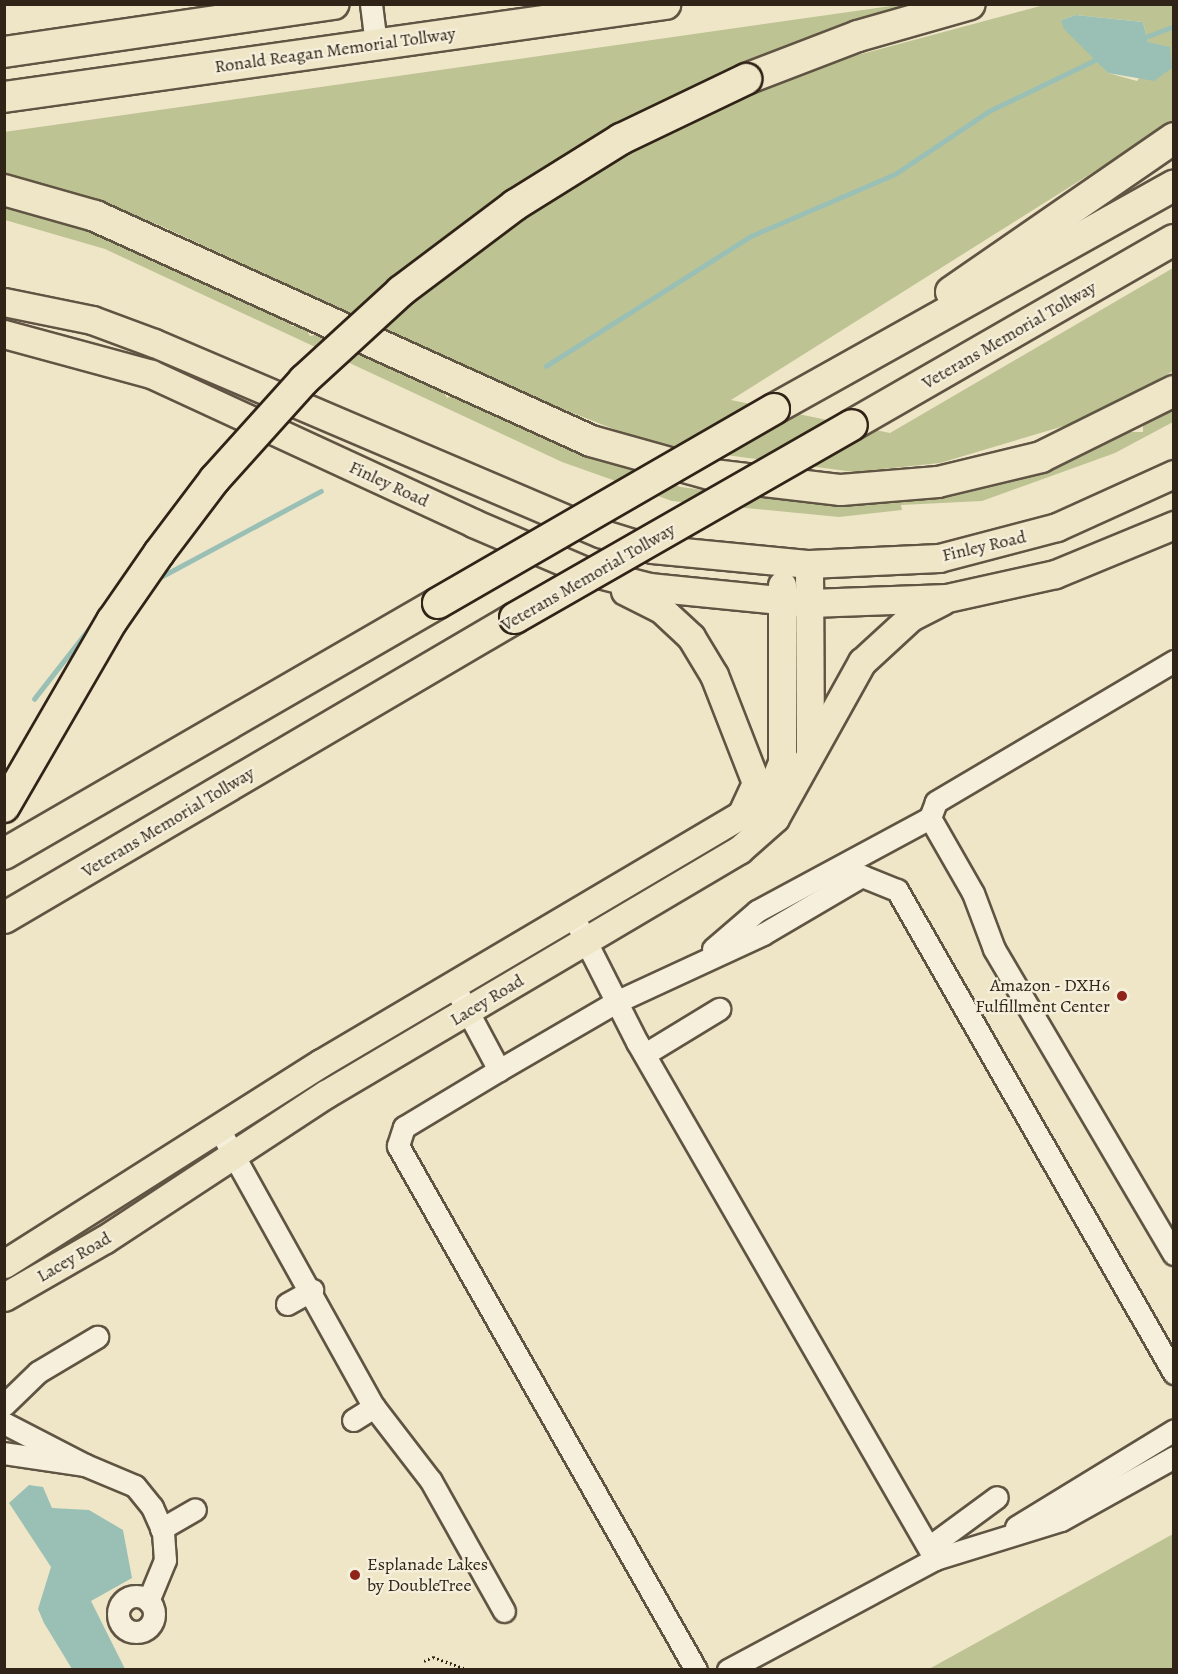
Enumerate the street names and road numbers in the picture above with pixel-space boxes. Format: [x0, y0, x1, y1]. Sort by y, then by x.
street label: Ronald Reagan Memorial Tollway [213, 22, 457, 78]
street label: Veterans Memorial Tollway [918, 276, 1100, 394]
street label: Finley Road [346, 456, 432, 512]
street label: Veterans Memorial Tollway [497, 518, 679, 636]
street label: Finley Road [940, 526, 1028, 566]
street label: Veterans Memorial Tollway [78, 762, 258, 882]
street label: Lacey Road [446, 970, 528, 1030]
street label: Lacey Road [33, 1227, 115, 1287]

